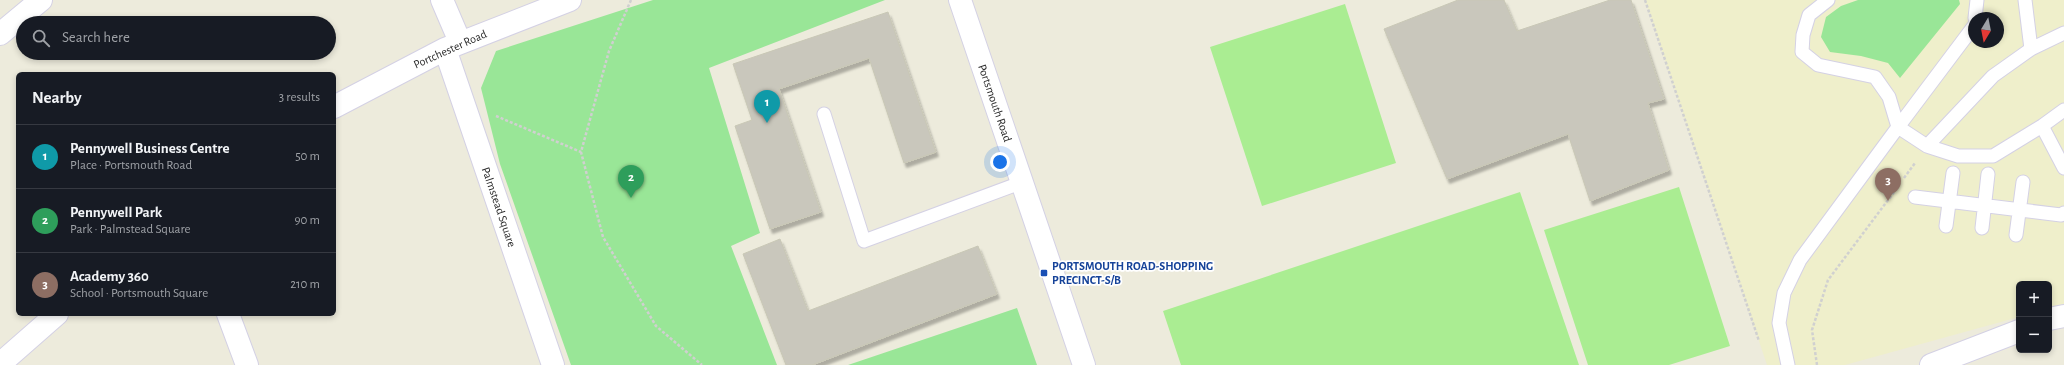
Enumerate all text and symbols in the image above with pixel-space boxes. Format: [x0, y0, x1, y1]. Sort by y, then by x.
north arrow [1968, 12, 2004, 48]
search box [16, 16, 336, 60]
icon: search [30, 27, 52, 49]
street label: Portchester Road [412, 27, 488, 71]
text: Search here [62, 30, 130, 45]
street label: Portsmouth Road [976, 63, 1014, 143]
text: Nearby [32, 89, 82, 106]
pin: 1 [754, 90, 780, 123]
text: 3 results [279, 91, 320, 104]
text: Pennywell Business Centre [70, 141, 230, 156]
text: 1 [43, 150, 47, 163]
text: 50 m [295, 150, 320, 163]
your location [990, 152, 1010, 172]
text: Place · Portsmouth Road [70, 159, 192, 172]
street label: Palmstead Square [480, 165, 518, 249]
pin: 2 [618, 165, 644, 198]
pin: 3 [1875, 168, 1901, 201]
text: Pennywell Park [70, 205, 162, 220]
text: 2 [42, 214, 48, 227]
text: 90 m [294, 214, 320, 227]
text: Park · Palmstead Square [70, 223, 191, 236]
place label: PORTSMOUTH ROAD-SHOPPING PRECINCT-S/B [1052, 260, 1213, 286]
marker: PORTSMOUTH ROAD-SHOPPING PRECINCT-S/B [1039, 268, 1049, 278]
text: Academy 360 [70, 269, 149, 284]
text: 3 [42, 278, 48, 291]
text: 210 m [290, 278, 320, 291]
map controls [2016, 281, 2052, 353]
button: + [2016, 281, 2052, 317]
text: School · Portsmouth Square [70, 287, 208, 300]
button: − [2016, 317, 2052, 353]

